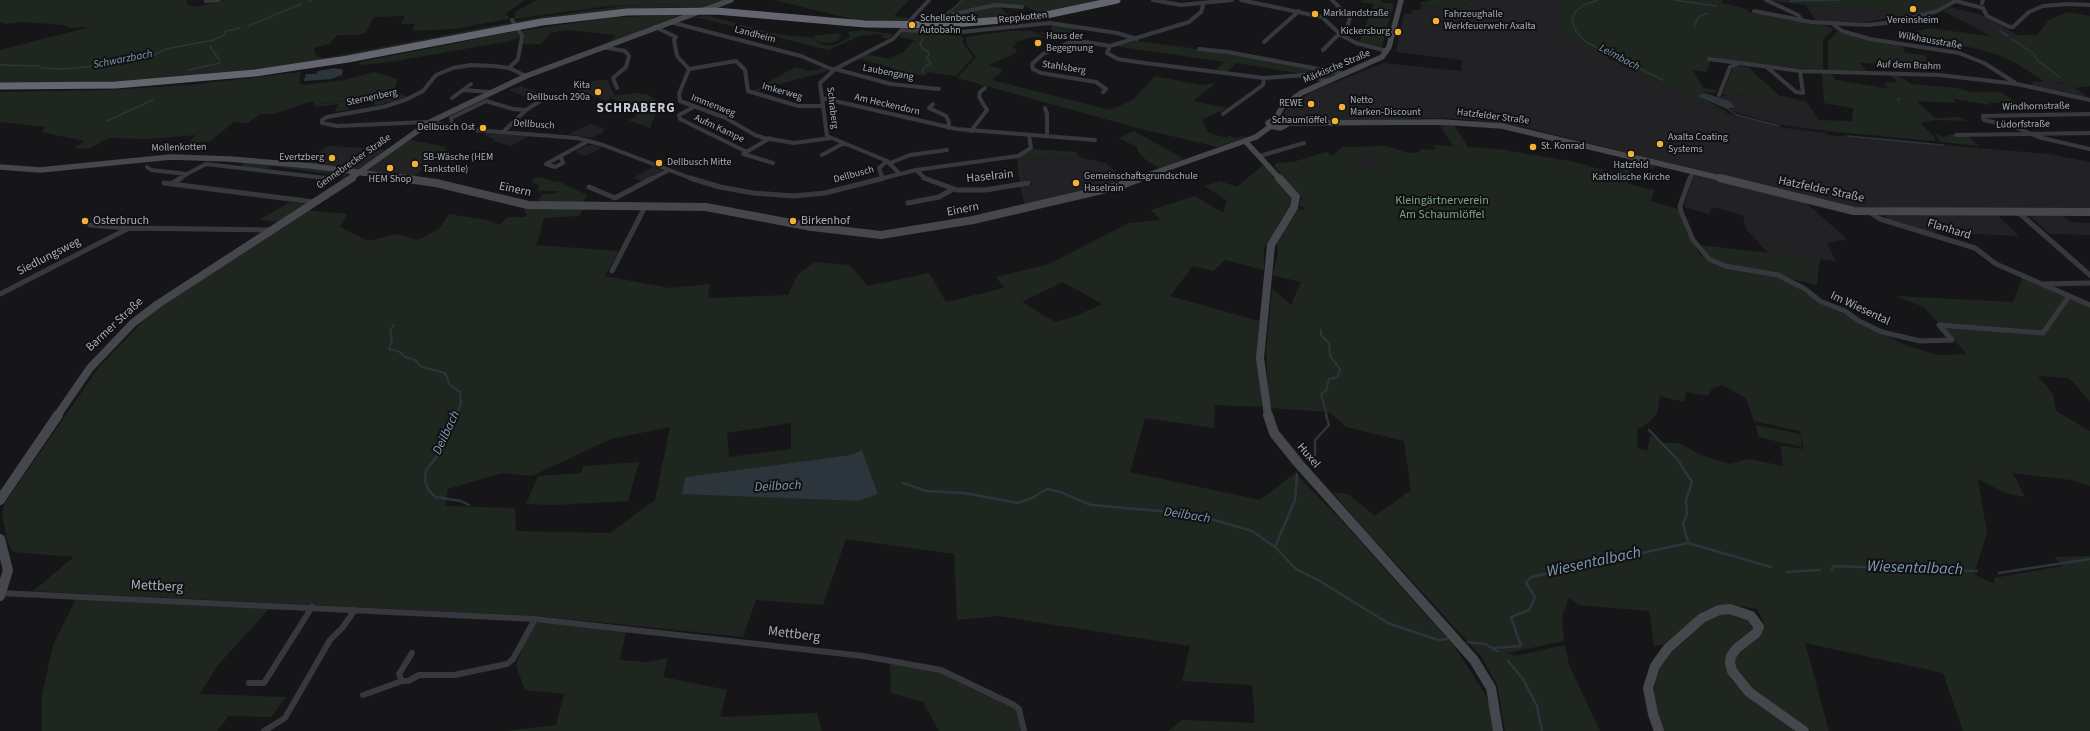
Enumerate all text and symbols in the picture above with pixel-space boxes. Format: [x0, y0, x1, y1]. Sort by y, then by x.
marker: Vereinsheim [1908, 4, 1918, 14]
place label: Marklandstraße [1323, 8, 1389, 20]
street label: Reppkotten [998, 9, 1048, 27]
marker: Marklandstraße [1310, 9, 1320, 19]
place label: Fahrzeughalle Werkfeuerwehr Axalta [1444, 9, 1536, 32]
place label: Schellenbeck Autobahn [920, 13, 976, 36]
place label: Vereinsheim [1887, 15, 1939, 27]
marker: Fahrzeughalle Werkfeuerwehr Axalta [1431, 16, 1441, 26]
marker: Schellenbeck Autobahn [907, 20, 917, 30]
street label: Landheim [733, 24, 777, 46]
place label: Kickersburg [1340, 26, 1390, 38]
marker: Kickersburg [1393, 27, 1403, 37]
street label: Wilkhausstraße [1897, 30, 1963, 52]
place label: Haus der Begegnung [1046, 31, 1093, 54]
marker: Haus der Begegnung [1033, 38, 1043, 48]
water label: Leimbach [1597, 42, 1641, 74]
street label: Märkische Straße [1302, 47, 1372, 87]
water label: Schwarzbach [92, 48, 154, 72]
street label: Stahlsberg [1041, 59, 1087, 77]
street label: Auf dem Brahm [1877, 59, 1941, 73]
street label: Laubengang [861, 62, 915, 84]
place label: Kita Dellbusch 290a [527, 80, 590, 104]
street label: Imkerweg [760, 81, 804, 103]
street label: Schraberg [823, 86, 841, 130]
street label: Sternenberg [346, 87, 398, 109]
marker: Kita Dellbusch 290a [593, 87, 603, 97]
street label: Immenweg [689, 92, 737, 120]
street label: Am Heckendorn [853, 92, 921, 118]
place label: Netto Marken-Discount [1350, 95, 1421, 118]
place label: REWE [1279, 98, 1303, 110]
marker: REWE [1306, 99, 1316, 109]
street label: Windhornstraße [2002, 100, 2070, 114]
district label: SCHRABERG [596, 101, 676, 117]
marker: Netto Marken-Discount [1337, 102, 1347, 112]
street label: Hatzfelder Straße [1456, 107, 1530, 127]
street label: Aufm Kampe [692, 112, 746, 146]
place label: Schaumlöffel [1272, 115, 1327, 127]
marker: Schaumlöffel [1330, 116, 1340, 126]
street label: Dellbusch [513, 118, 555, 132]
street label: Lüdorfstraße [1996, 119, 2050, 131]
place label: Dellbusch Ost [418, 122, 475, 134]
marker: Dellbusch Ost [478, 123, 488, 133]
street label: Gennebrecker Straße [314, 132, 394, 192]
place label: Axalta Coating Systems [1668, 132, 1728, 156]
marker: Axalta Coating Systems [1655, 139, 1665, 149]
place label: St. Konrad [1541, 141, 1584, 153]
street label: Mollenkotten [151, 142, 207, 154]
marker: St. Konrad [1528, 142, 1538, 152]
marker: Hatzfeld Katholische Kirche [1626, 149, 1636, 159]
place label: Evertzberg [279, 152, 324, 164]
place label: SB-Wäsche (HEM Tankstelle) [423, 152, 493, 176]
marker: Evertzberg [327, 153, 337, 163]
place label: Dellbusch Mitte [667, 157, 731, 169]
marker: Dellbusch Mitte [654, 158, 664, 168]
marker: SB-Wäsche (HEM Tankstelle) [410, 159, 420, 169]
place label: Hatzfeld Katholische Kirche [1592, 160, 1670, 184]
marker: HEM Shop [385, 163, 395, 173]
street label: Dellbusch [832, 164, 876, 186]
street label: Haselrain [966, 167, 1014, 187]
place label: Gemeinschaftsgrundschule Haselrain [1084, 171, 1198, 194]
place label: HEM Shop [369, 174, 411, 186]
street label: Hatzfelder Straße [1777, 174, 1865, 206]
marker: Gemeinschaftsgrundschule Haselrain [1071, 178, 1081, 188]
street label: Einern [498, 180, 532, 200]
park label: Kleingärtnerverein Am Schaumlöffel [1395, 194, 1489, 222]
street label: Einern [946, 200, 980, 220]
place label: Osterbruch [93, 214, 149, 228]
place label: Birkenhof [801, 214, 850, 228]
marker: Osterbruch [80, 216, 90, 226]
marker: Birkenhof [788, 216, 798, 226]
street label: Flanhard [1925, 217, 1973, 243]
street label: Siedlungsweg [15, 235, 83, 279]
street label: Im Wiesental [1828, 289, 1892, 329]
street label: Barmer Straße [84, 295, 146, 355]
water label: Deilbach [430, 409, 464, 457]
street label: Huxel [1293, 441, 1323, 471]
water label: Deilbach [754, 478, 802, 496]
water label: Deilbach [1163, 505, 1211, 527]
water label: Wiesentalbach [1545, 544, 1643, 582]
water label: Wiesentalbach [1867, 558, 1963, 580]
street label: Mettberg [130, 577, 184, 597]
street label: Mettberg [767, 623, 821, 647]

